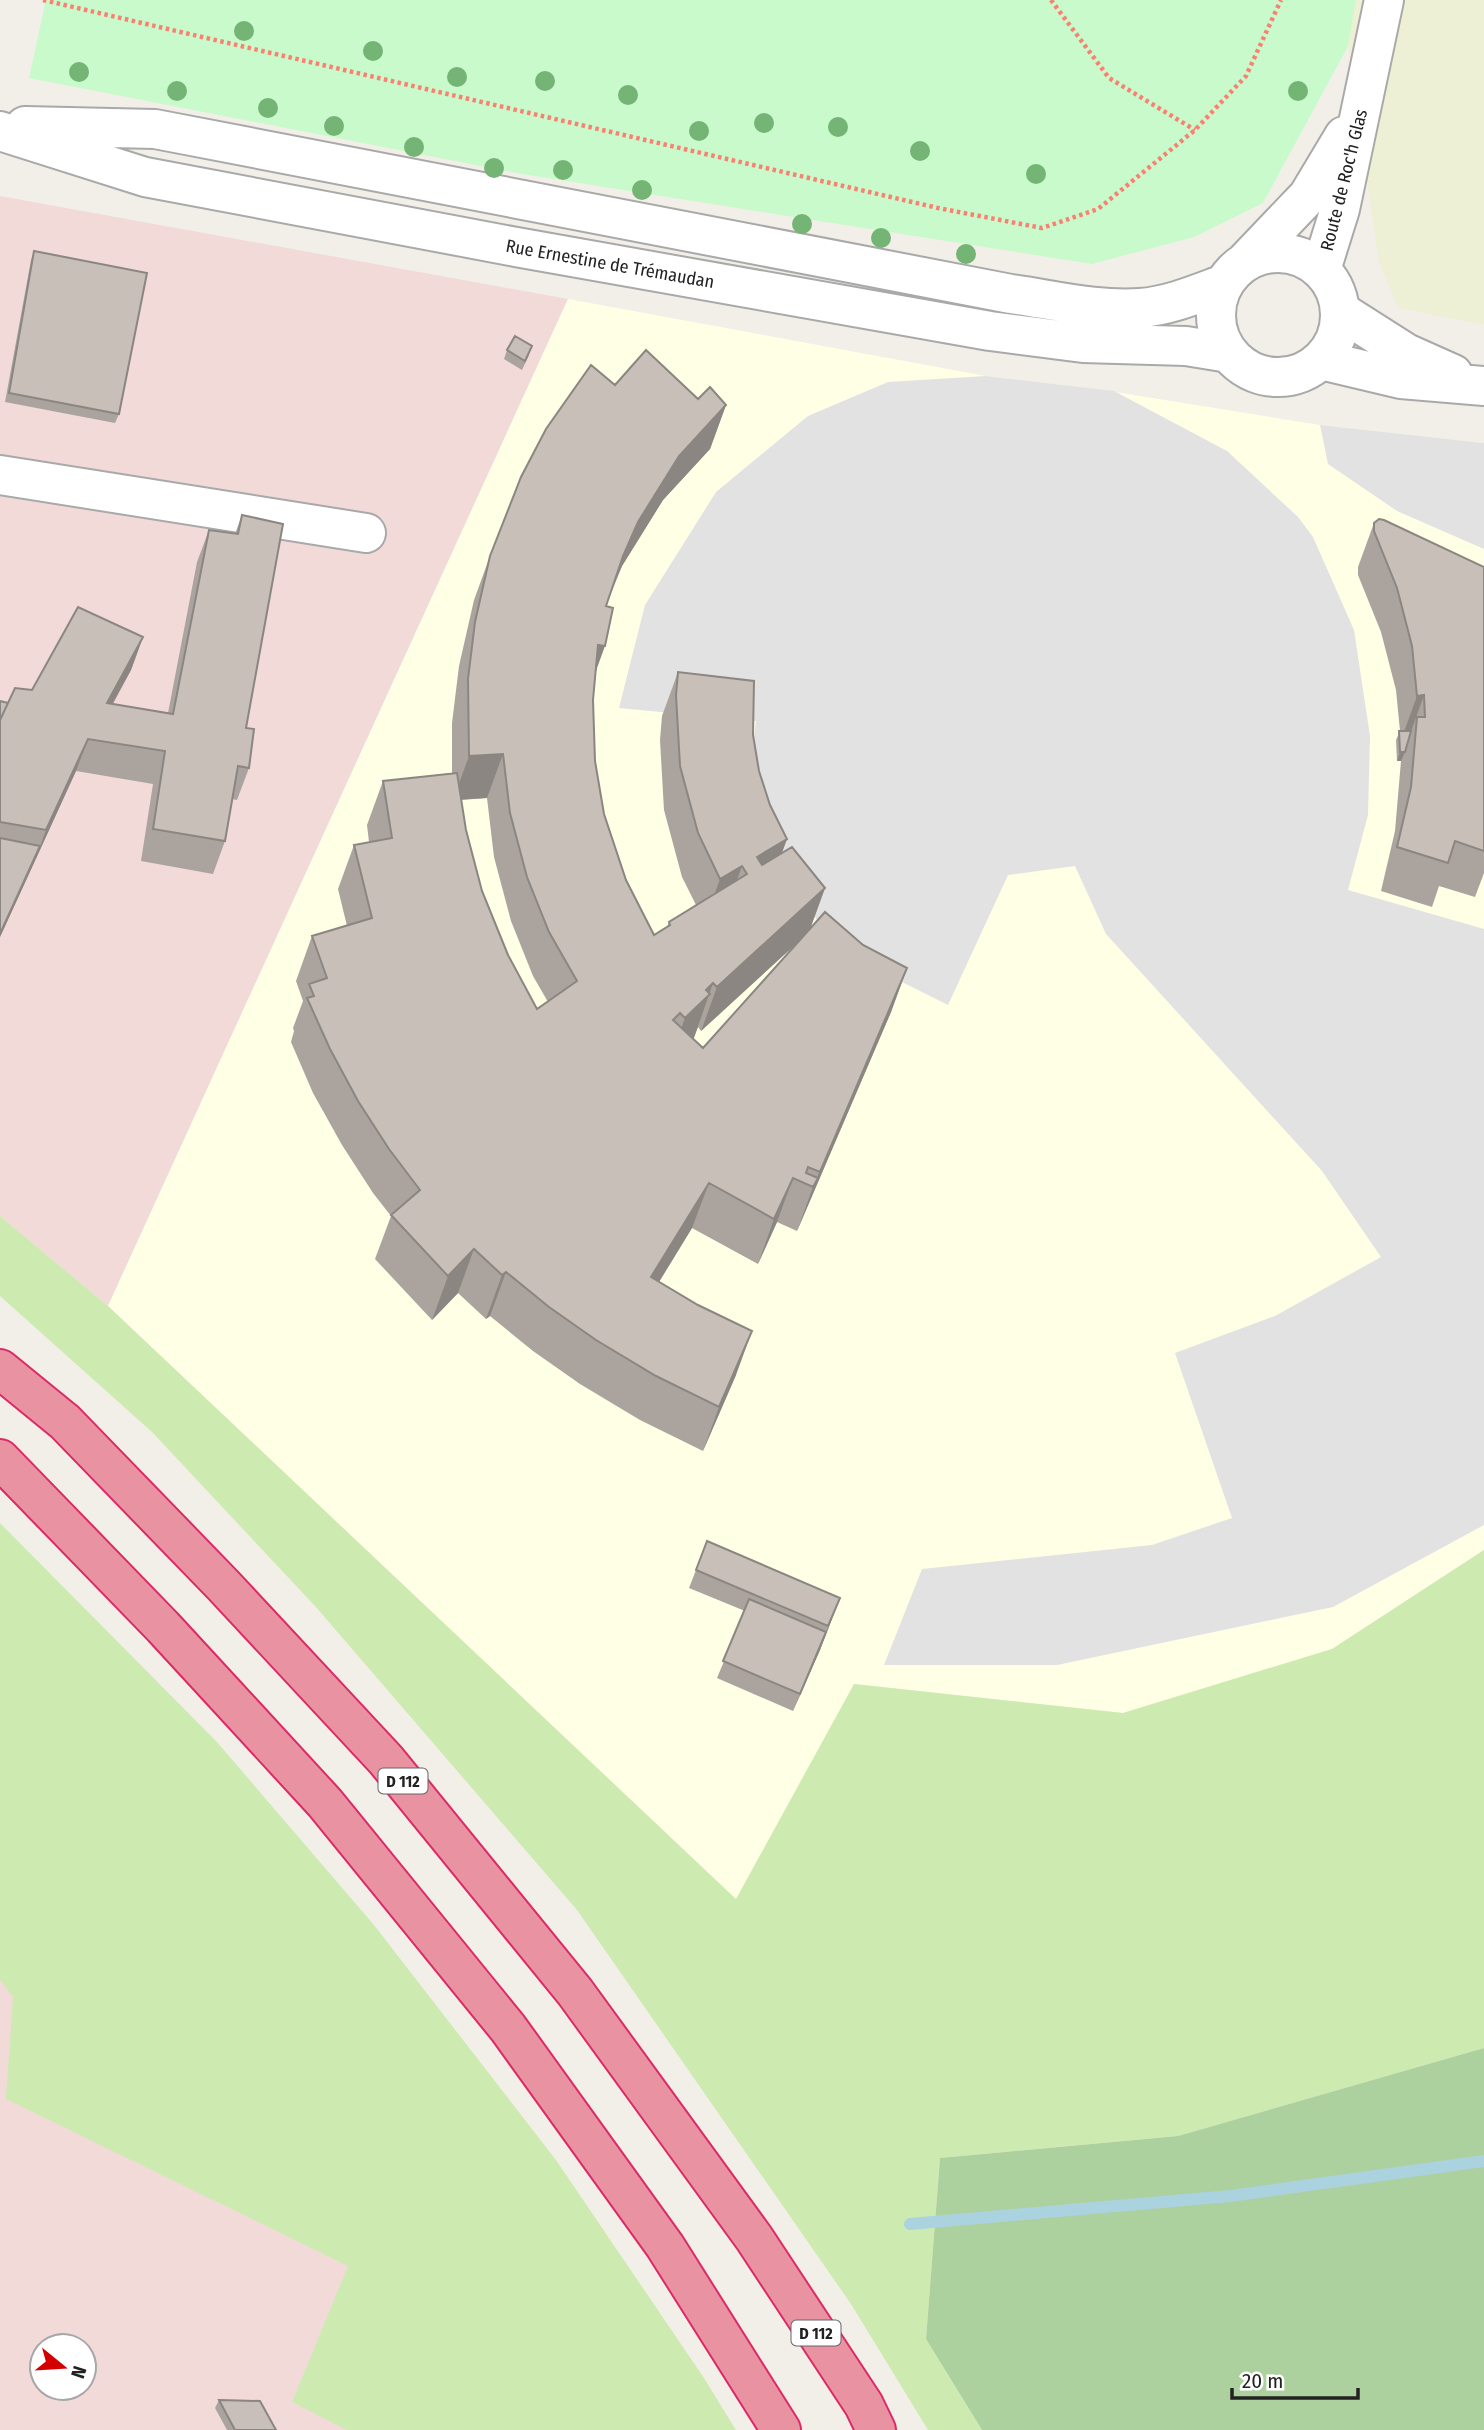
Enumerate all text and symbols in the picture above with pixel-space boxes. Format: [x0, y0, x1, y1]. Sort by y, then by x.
street label: Route de Roc'h Glas [1316, 107, 1372, 253]
street label: Rue Ernestine de Trémaudan [504, 235, 716, 293]
road number: D 112 [378, 1768, 428, 1794]
road number: D 112 [792, 2320, 840, 2346]
north arrow [28, 2332, 98, 2402]
scale bar [1232, 2356, 1358, 2400]
text: N [66, 2363, 91, 2381]
text: 20 m [1242, 2368, 1283, 2394]

